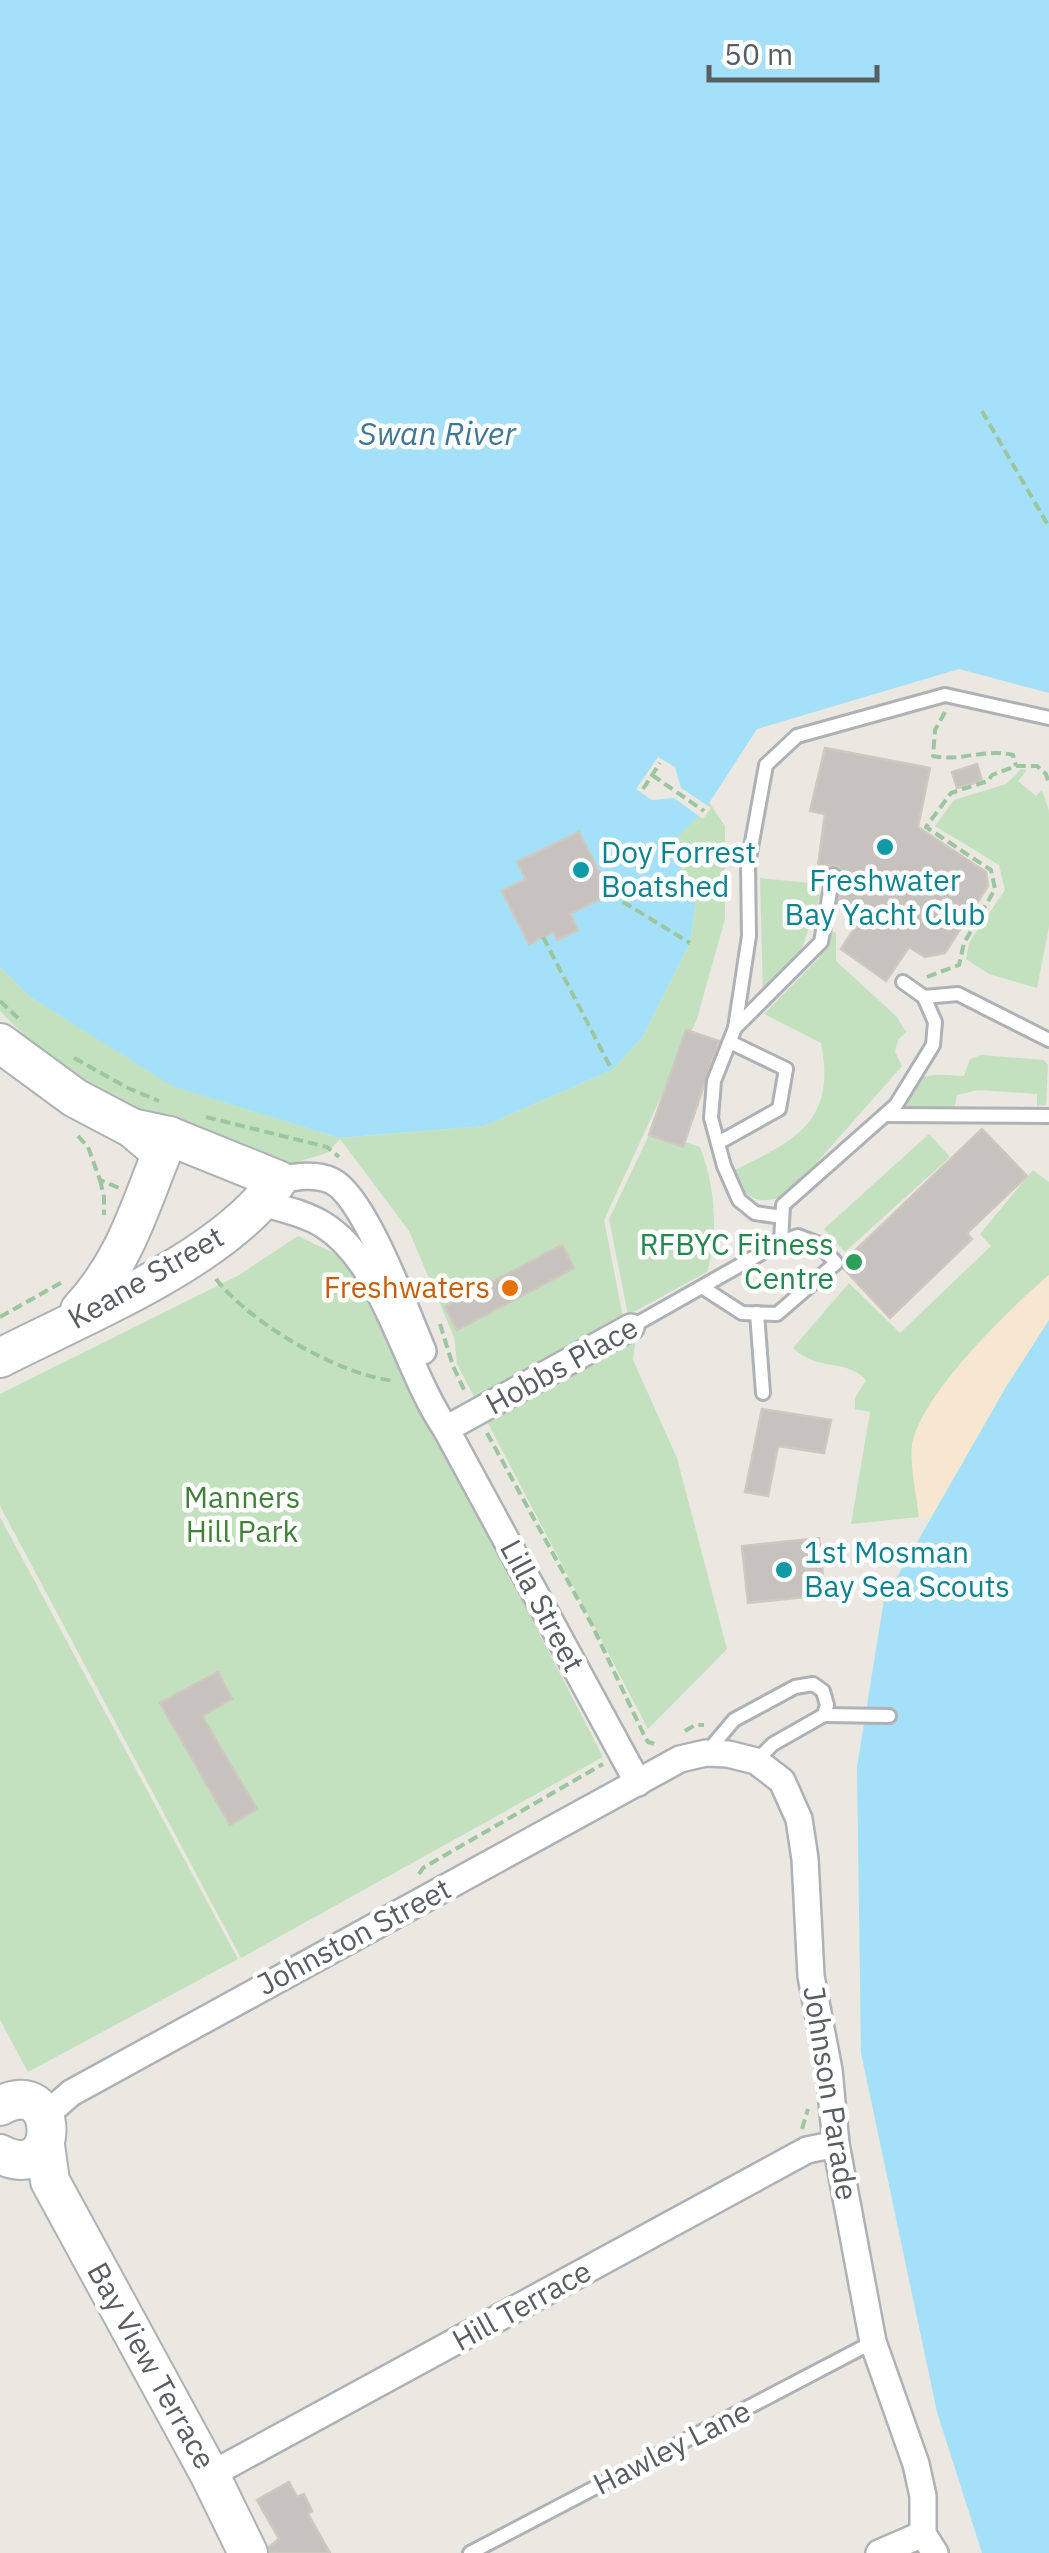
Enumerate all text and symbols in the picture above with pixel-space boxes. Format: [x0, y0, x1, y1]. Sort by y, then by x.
scale bar [709, 20, 876, 82]
text: 50 m [724, 34, 793, 73]
water label: Swan River [358, 412, 517, 454]
place label: Doy Forrest Boatshed [601, 832, 756, 905]
marker: Freshwater Bay Yacht Club [874, 836, 896, 858]
marker: Doy Forrest Boatshed [570, 859, 592, 881]
place label: Freshwater Bay Yacht Club [785, 860, 985, 933]
street label: Keane Street [60, 1216, 230, 1337]
place label: RFBYC Fitness Centre [639, 1224, 834, 1297]
marker: RFBYC Fitness Centre [843, 1251, 865, 1273]
place label: Freshwaters [324, 1267, 490, 1306]
marker: Freshwaters [499, 1277, 521, 1299]
street label: Hobbs Place [478, 1307, 644, 1423]
park label: Manners Hill Park [184, 1477, 300, 1550]
place label: 1st Mosman Bay Sea Scouts [804, 1532, 1010, 1605]
street label: Lilla Street [492, 1533, 594, 1678]
marker: 1st Mosman Bay Sea Scouts [773, 1559, 795, 1581]
street label: Johnston Street [250, 1868, 457, 2003]
street label: Johnson Parade [795, 1983, 868, 2203]
street label: Hill Terrace [445, 2251, 598, 2359]
street label: Bay View Terrace [79, 2255, 225, 2476]
street label: Hawley Lane [586, 2390, 756, 2503]

